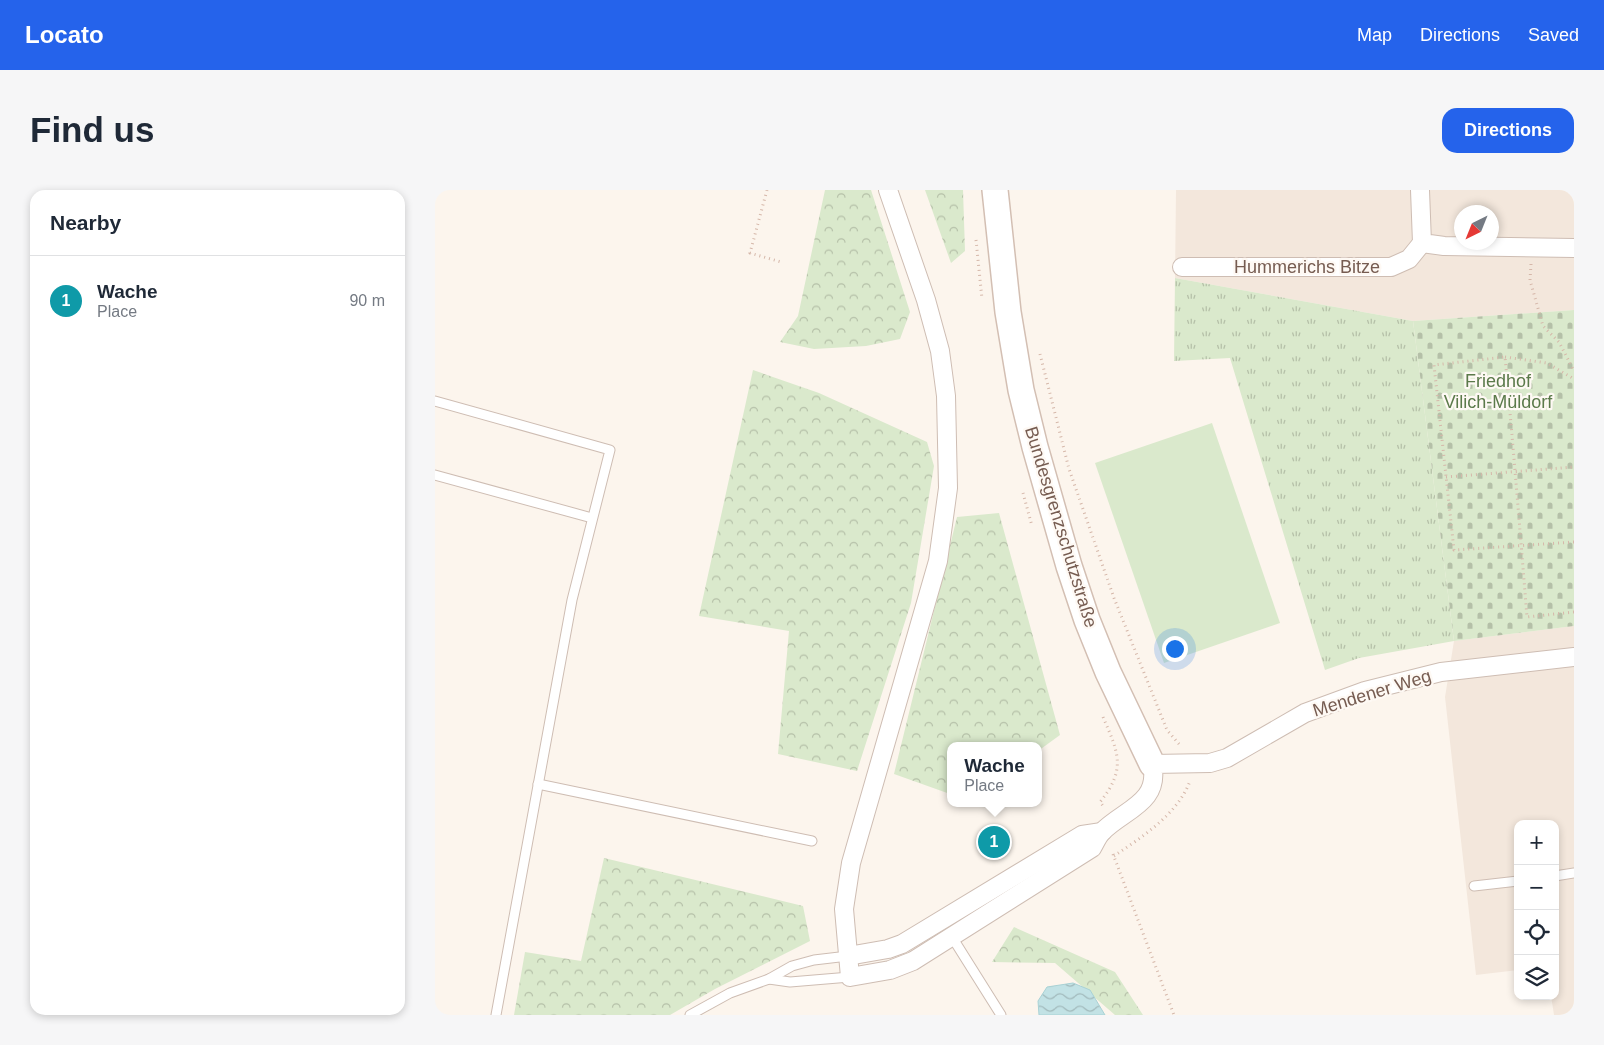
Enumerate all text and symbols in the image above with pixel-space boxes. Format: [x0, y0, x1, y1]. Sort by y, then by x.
text: Locato [25, 21, 104, 48]
text: Map [1357, 25, 1392, 45]
text: Directions [1420, 25, 1500, 45]
text: Saved [1528, 25, 1579, 45]
button: Directions [1442, 108, 1574, 153]
text: Find us [30, 110, 154, 149]
north arrow [1454, 205, 1499, 250]
text: Nearby [50, 211, 121, 234]
street label: Hummerichs Bitze [1234, 257, 1380, 277]
text: Wache [97, 281, 158, 302]
text: 1 [62, 292, 70, 309]
text: 90 m [349, 292, 385, 309]
text: Place [97, 303, 137, 320]
park label: Friedhof Vilich-Müldorf [1444, 371, 1553, 412]
street label: Bundesgrenzschutzstraße [1021, 424, 1101, 630]
your location [1162, 636, 1188, 662]
street label: Mendener Weg [1310, 665, 1434, 721]
popup [947, 742, 1042, 807]
text: Wache [964, 755, 1025, 776]
text: Place [964, 777, 1004, 794]
map controls [1514, 820, 1559, 1000]
button: + [1514, 820, 1559, 865]
pin: 1 [978, 823, 1010, 861]
button: − [1514, 865, 1559, 910]
button: locate [1514, 910, 1559, 955]
button: layers [1514, 955, 1559, 1000]

